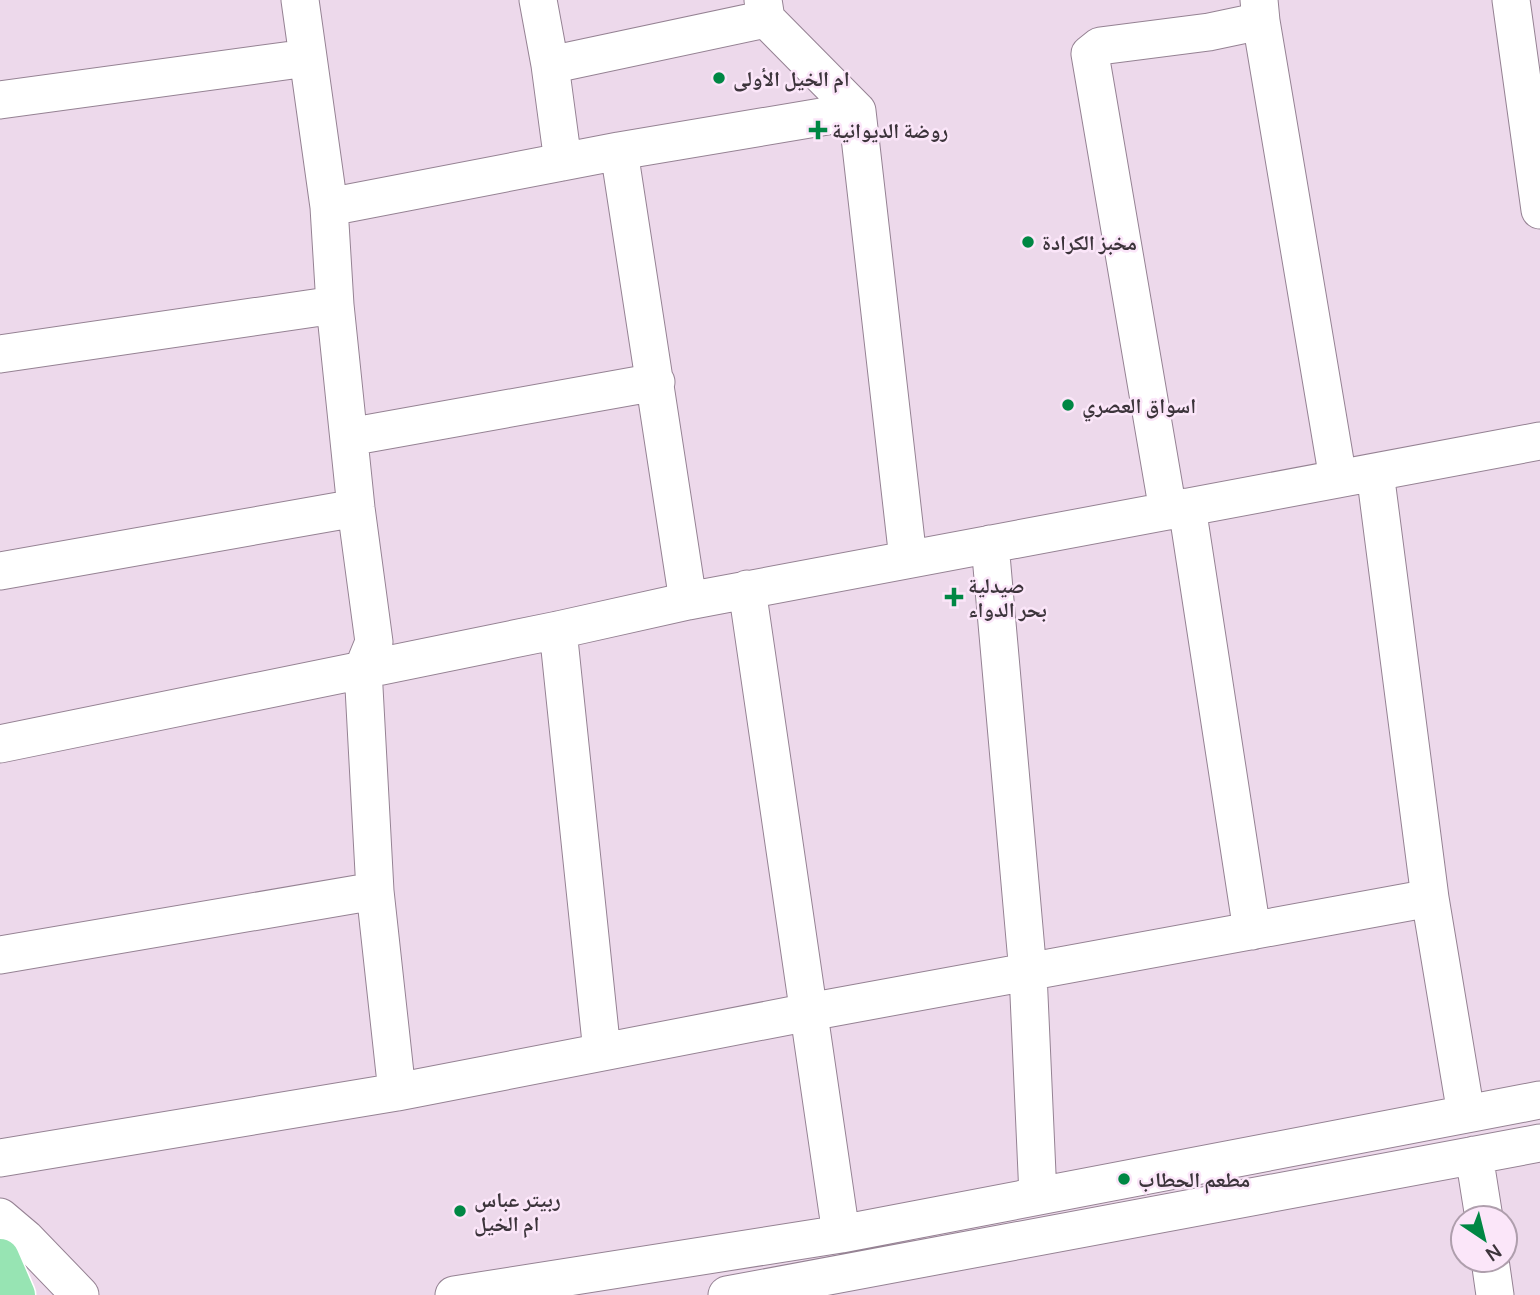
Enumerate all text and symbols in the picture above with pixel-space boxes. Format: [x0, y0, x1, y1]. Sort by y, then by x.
place label: ام الخيل الأولى [733, 64, 850, 93]
marker: ام الخيل الأولى [711, 70, 727, 86]
place label: روضة الديوانية [832, 116, 948, 144]
marker: روضة الديوانية [810, 122, 826, 138]
place label: مخبز الكرادة [1042, 228, 1137, 256]
marker: مخبز الكرادة [1020, 234, 1036, 250]
place label: اسواق العصري [1082, 391, 1196, 422]
marker: اسواق العصري [1060, 397, 1076, 413]
place label: صيدلية بحر الدواء [968, 571, 1047, 623]
marker: صيدلية بحر الدواء [946, 589, 962, 605]
place label: مطعم الحطاب [1138, 1165, 1250, 1194]
marker: مطعم الحطاب [1116, 1171, 1132, 1187]
place label: ربيتر عباس ام الخيل [474, 1185, 561, 1238]
marker: ربيتر عباس ام الخيل [452, 1203, 468, 1219]
north arrow [1449, 1204, 1519, 1274]
text: N [1481, 1238, 1507, 1267]

